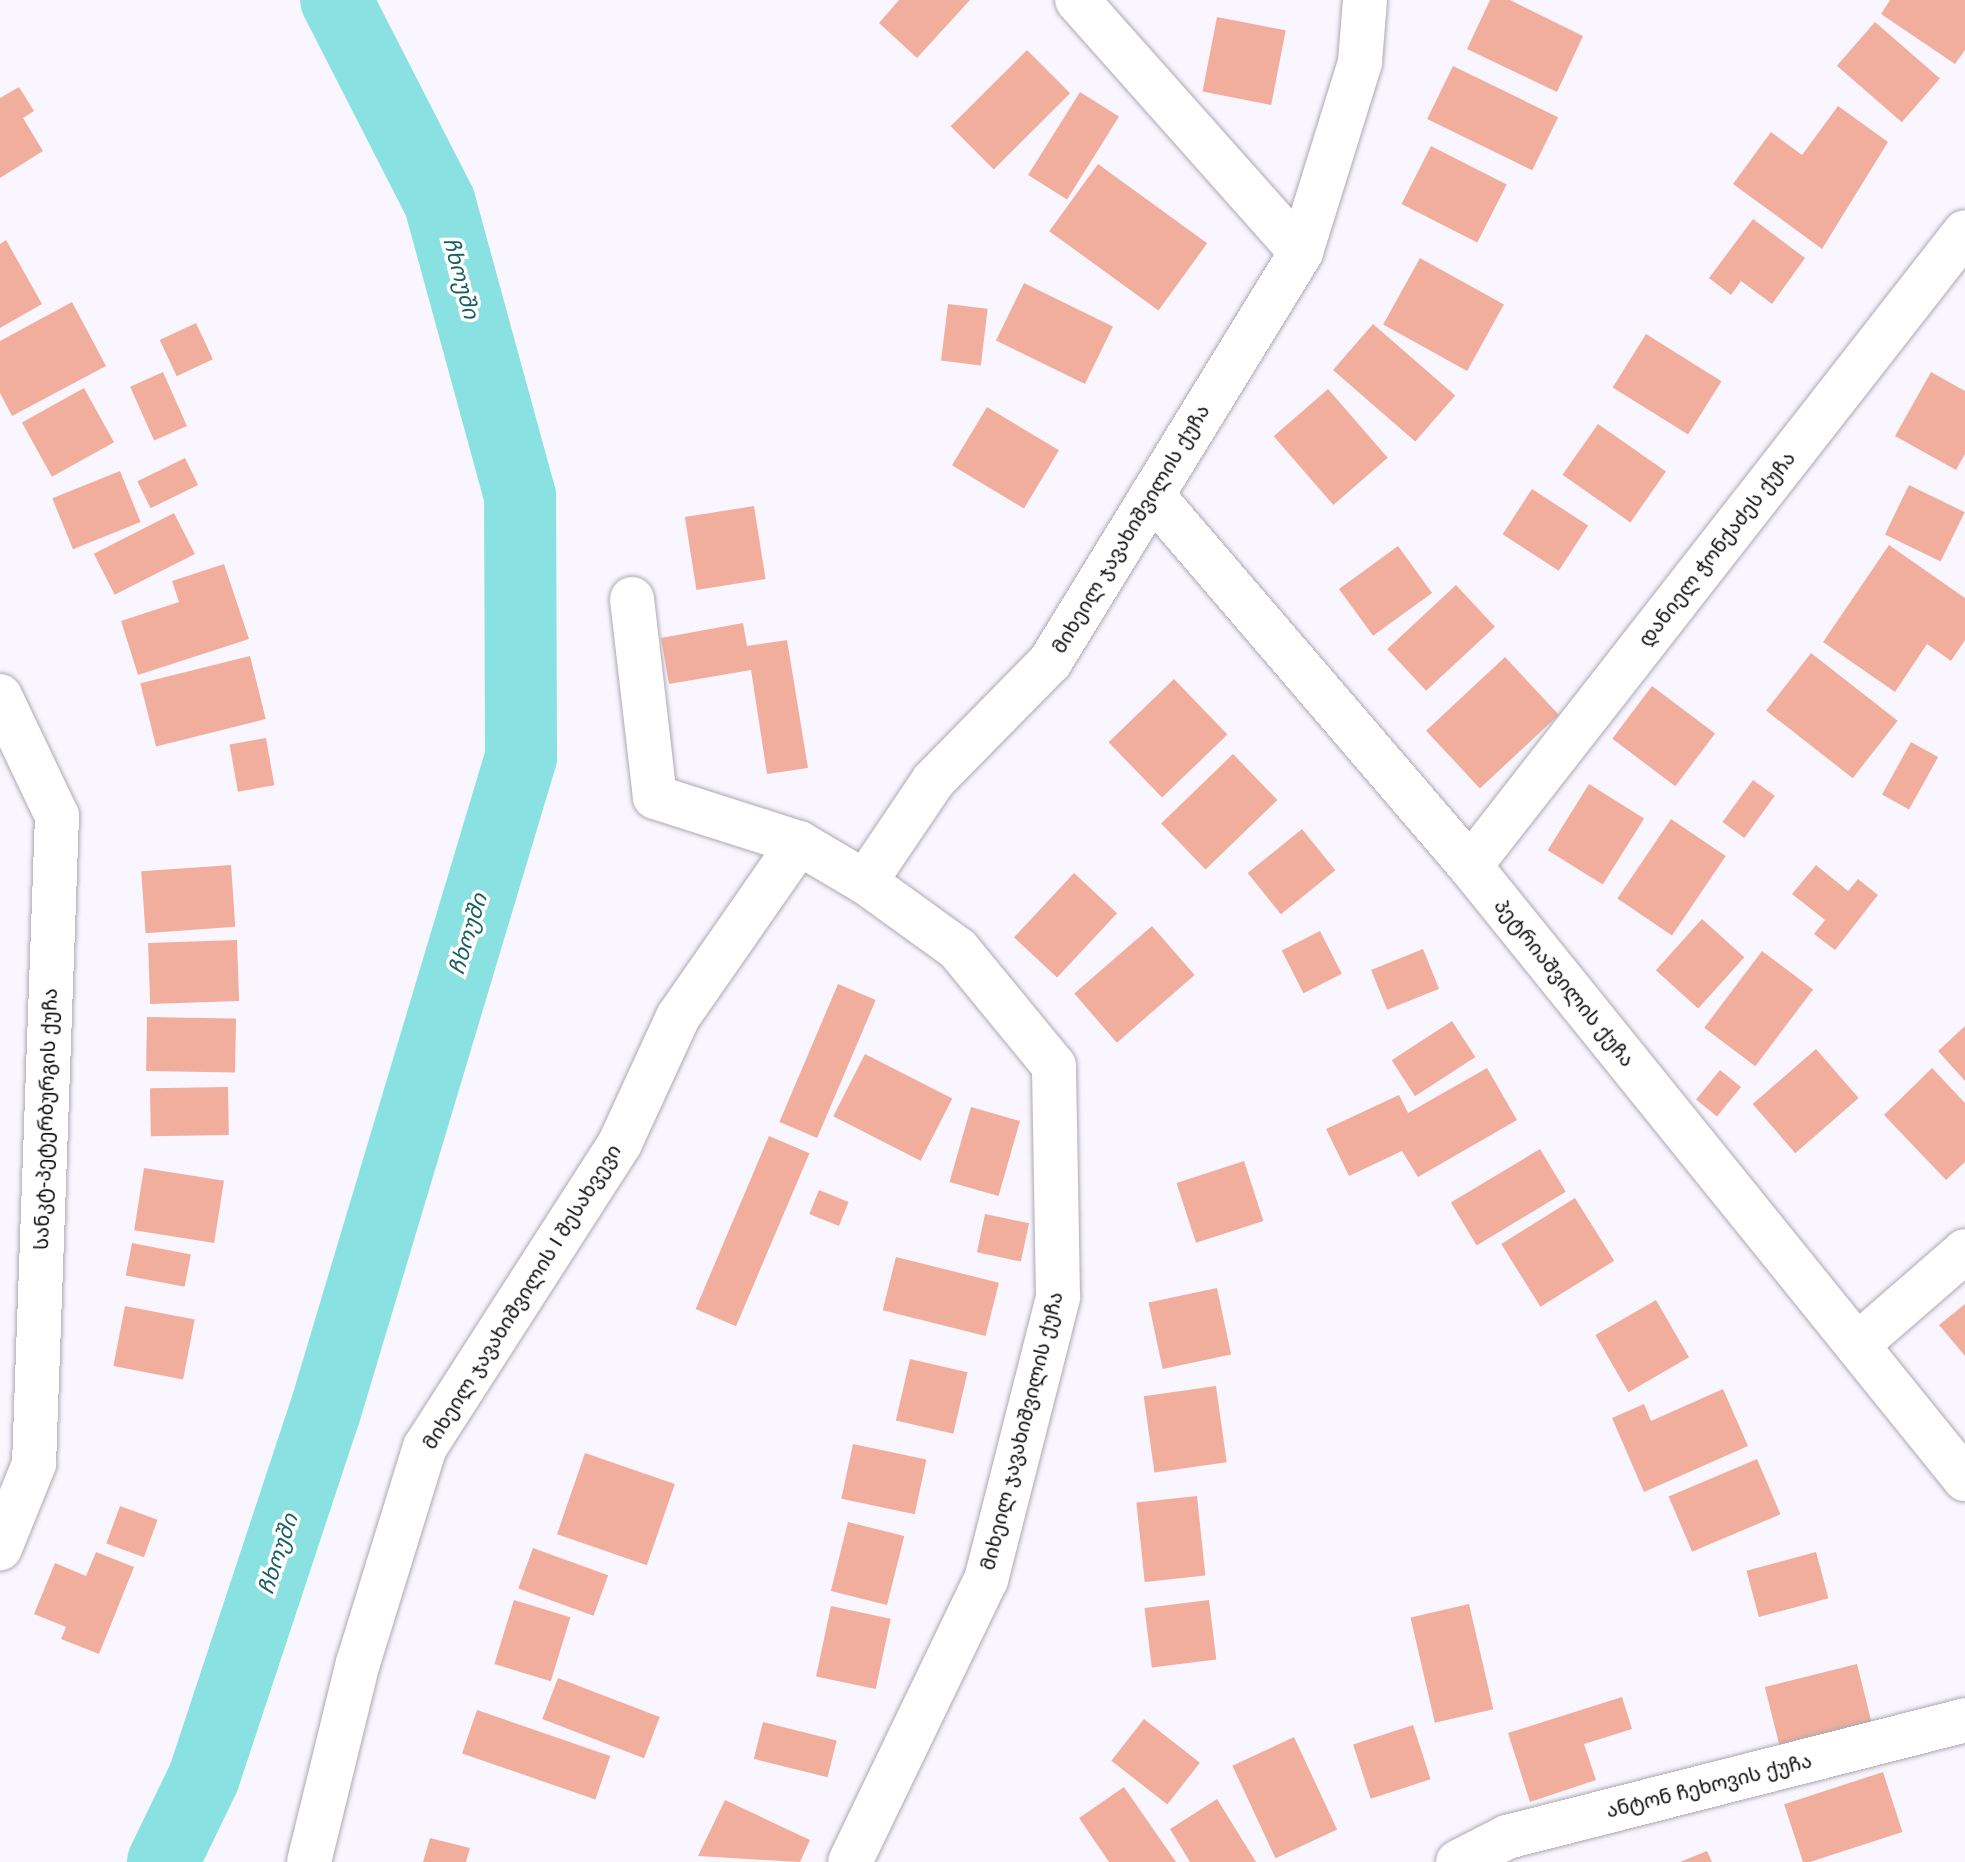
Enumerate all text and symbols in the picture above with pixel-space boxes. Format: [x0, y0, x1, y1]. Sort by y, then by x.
water label: ჩხოუში [437, 234, 485, 322]
street label: მიხეილ ჯავახიშვილის ქუჩა [1047, 400, 1215, 658]
street label: დანიელ ჭონქაძეს ქუჩა [1633, 447, 1801, 651]
water label: ჩხოუში [443, 890, 493, 978]
street label: პეტრიაშვილის ქუჩა [1489, 894, 1639, 1072]
street label: სანკტ-პეტერბურგის ქუჩა [29, 988, 63, 1250]
street label: მიხეილ ჯავახიშვილის I შესახვევი [418, 1140, 626, 1454]
street label: მიხეილ ჯავახიშვილის ქუჩა [976, 1289, 1068, 1573]
water label: ჩხოუში [253, 1510, 303, 1598]
street label: ანტონ ჩეხოვის ქუჩა [1604, 1749, 1814, 1823]

